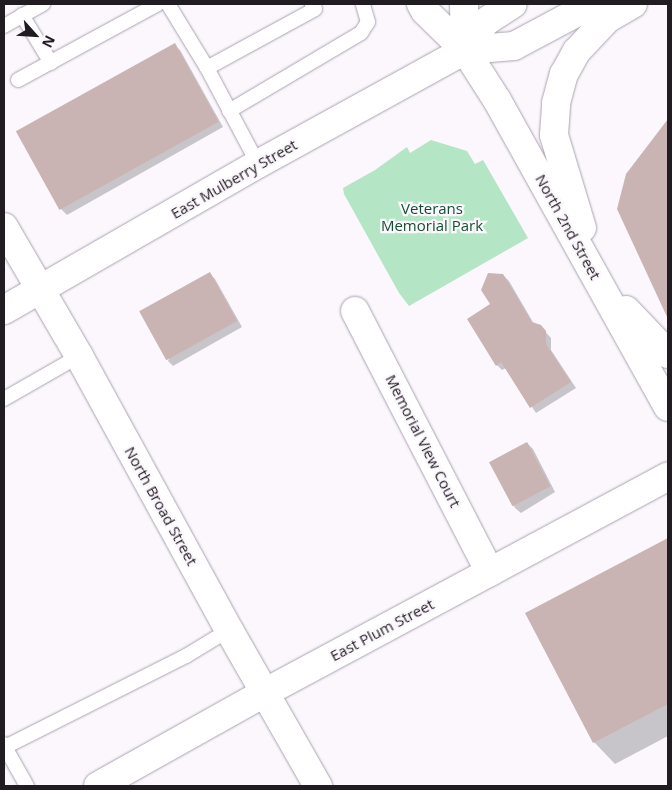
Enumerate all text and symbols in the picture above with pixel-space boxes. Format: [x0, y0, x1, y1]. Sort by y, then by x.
north arrow [10, 10, 60, 60]
text: N [38, 33, 60, 51]
street label: East Mulberry Street [168, 136, 300, 222]
street label: North 2nd Street [532, 171, 604, 283]
park label: Veterans Memorial Park [381, 199, 483, 234]
street label: Memorial View Court [382, 372, 464, 510]
street label: North Broad Street [121, 443, 201, 569]
street label: East Plum Street [327, 595, 437, 665]

